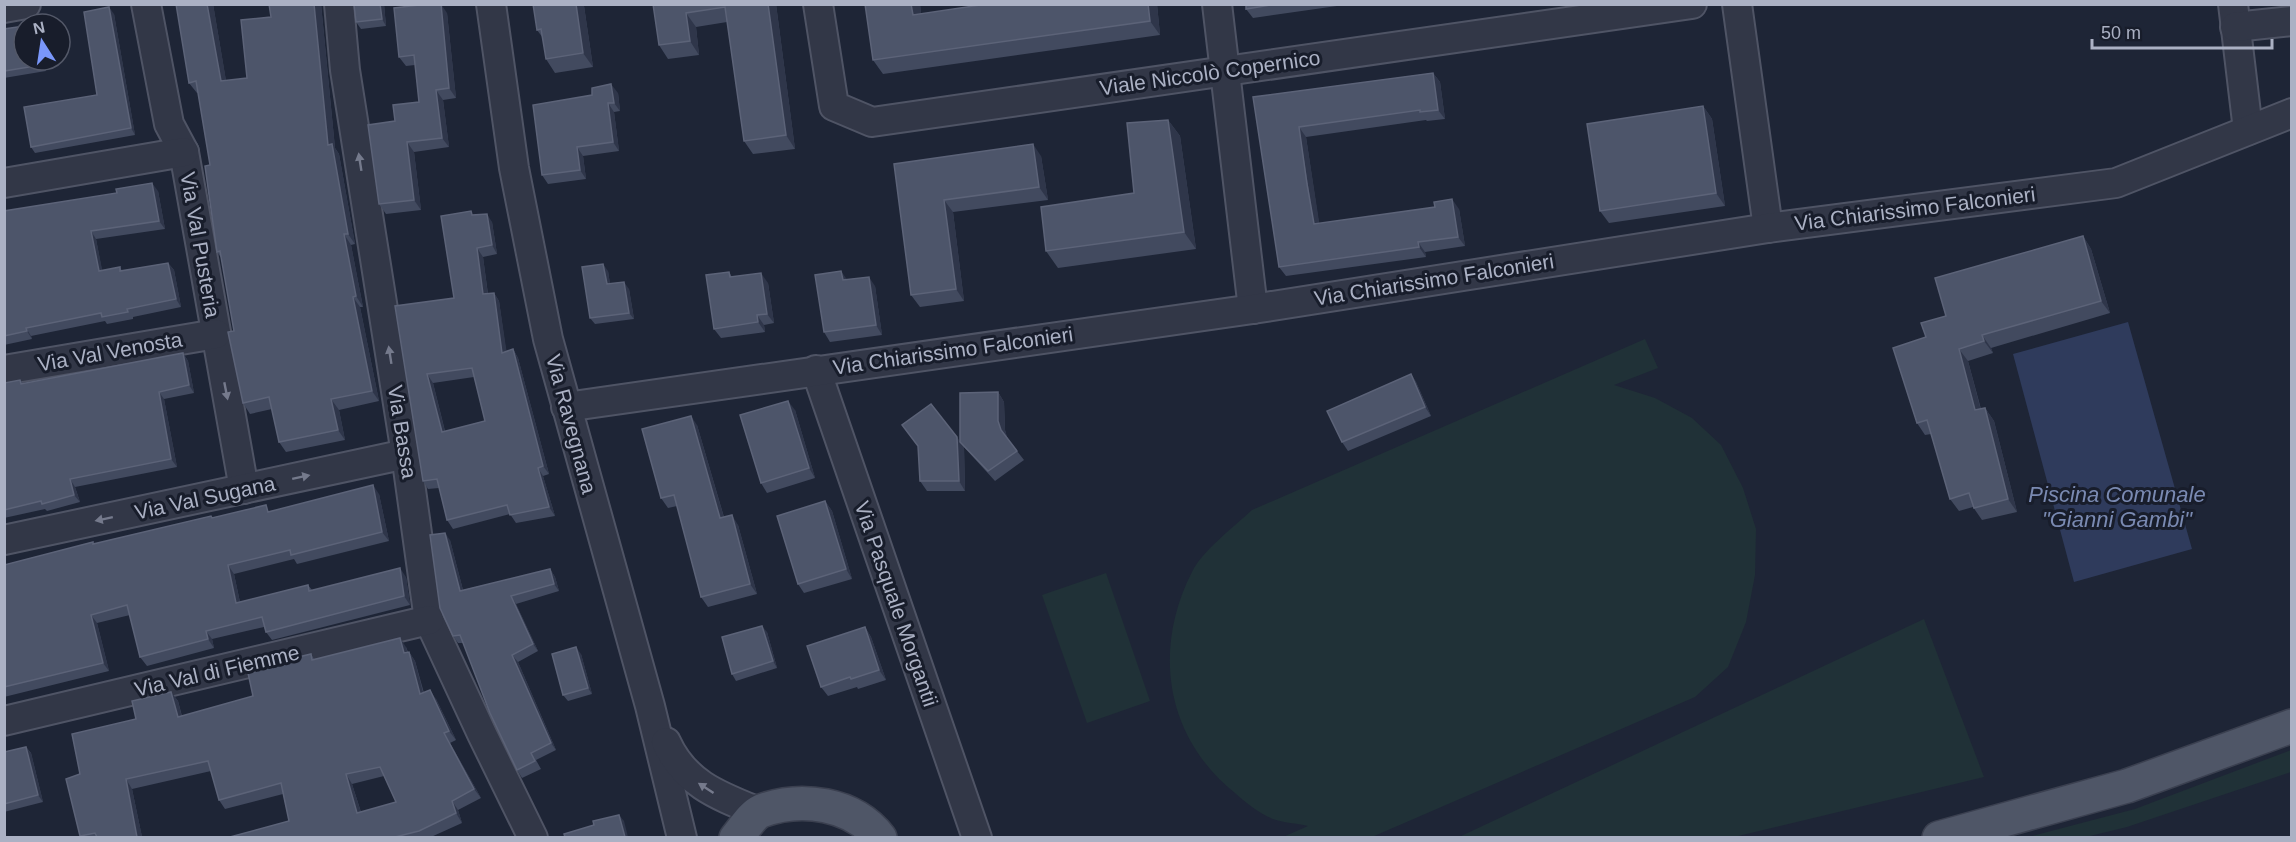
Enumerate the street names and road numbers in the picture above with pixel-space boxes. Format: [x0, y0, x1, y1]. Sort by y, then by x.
street label: Viale Niccolò Copernico [1098, 46, 1322, 99]
street label: Via Val Pusteria [176, 170, 225, 320]
street label: Via Chiarissimo Falconieri [1793, 182, 2037, 235]
street label: Via Chiarissimo Falconieri [1312, 249, 1555, 310]
street label: Via Chiarissimo Falconieri [831, 322, 1075, 379]
street label: Via Val Venosta [36, 327, 184, 376]
street label: Via Ravegnana [542, 352, 601, 496]
street label: Via Bassa [384, 384, 421, 481]
street label: Via Val Sugana [133, 471, 277, 524]
street label: Via Pasquale Morgantii [851, 498, 942, 709]
street label: Via Val di Fiemme [132, 640, 302, 701]

